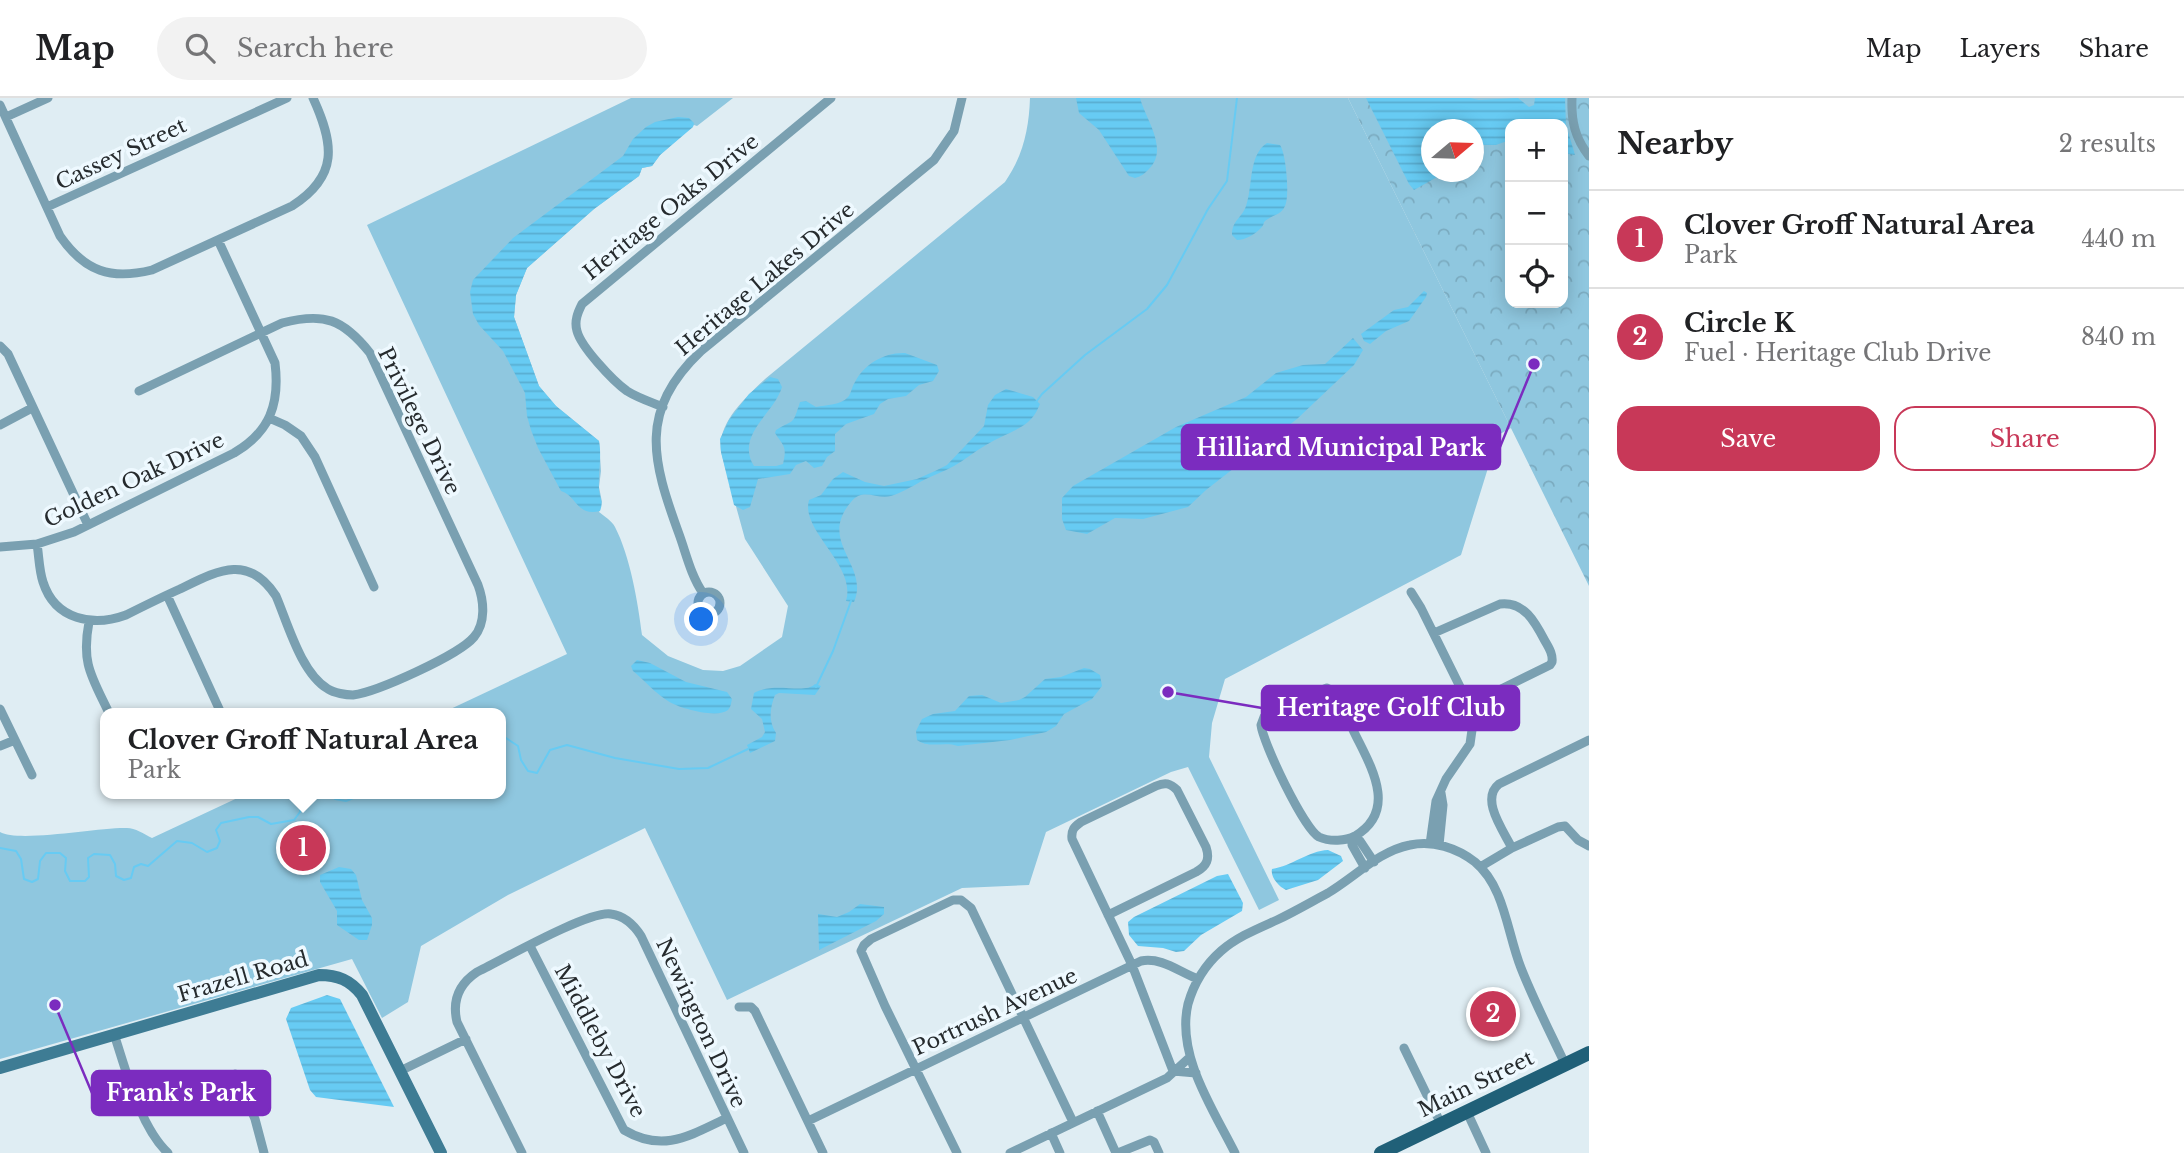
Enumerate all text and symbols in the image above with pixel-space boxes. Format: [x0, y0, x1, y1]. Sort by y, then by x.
search box [157, 17, 647, 80]
text: Map [35, 28, 115, 69]
icon: search [181, 29, 219, 67]
text: Search here [237, 32, 394, 64]
text: Map [1866, 34, 1922, 63]
text: Layers [1960, 34, 2041, 63]
text: Share [2079, 34, 2149, 63]
street label: Cassey Street [51, 112, 191, 196]
north arrow [1421, 119, 1484, 182]
map controls [1505, 119, 1568, 308]
button: + [1505, 119, 1568, 182]
text: Nearby [1617, 125, 1733, 162]
street label: Heritage Oaks Drive [578, 128, 764, 286]
text: 2 results [2059, 130, 2156, 158]
button: − [1505, 182, 1568, 245]
street label: Heritage Lakes Drive [671, 197, 859, 361]
text: Clover Groff Natural Area [1684, 209, 2035, 241]
text: 1 [1635, 225, 1645, 253]
text: 440 m [2081, 225, 2156, 253]
text: Park [1684, 241, 1737, 269]
button: locate [1505, 245, 1568, 308]
text: Circle K [1684, 307, 1795, 339]
text: 2 [1633, 323, 1647, 351]
text: 840 m [2081, 323, 2156, 351]
text: Fuel · Heritage Club Drive [1684, 339, 1992, 367]
street label: Privilege Drive [372, 343, 466, 499]
button: Save [1617, 406, 1880, 471]
button: Share [1894, 406, 2156, 471]
callout: Hilliard Municipal Park [1182, 425, 1500, 469]
street label: Golden Oak Drive [40, 427, 228, 533]
text: Hilliard Municipal Park [1196, 434, 1486, 462]
your location [684, 602, 718, 636]
callout: Heritage Golf Club [1262, 686, 1519, 730]
text: Heritage Golf Club [1277, 694, 1505, 722]
popup [100, 708, 506, 799]
text: Clover Groff Natural Area [128, 724, 478, 756]
text: Park [128, 756, 181, 784]
pin: 1 [280, 822, 326, 874]
street label: Newington Drive [650, 934, 752, 1112]
street label: Frazell Road [175, 946, 311, 1008]
street label: Middleby Drive [549, 960, 651, 1122]
street label: Portrush Avenue [909, 962, 1081, 1062]
pin: 2 [1470, 988, 1516, 1040]
street label: Main Street [1414, 1045, 1538, 1123]
callout: Frank's Park [92, 1071, 270, 1115]
text: Frank's Park [106, 1079, 257, 1107]

